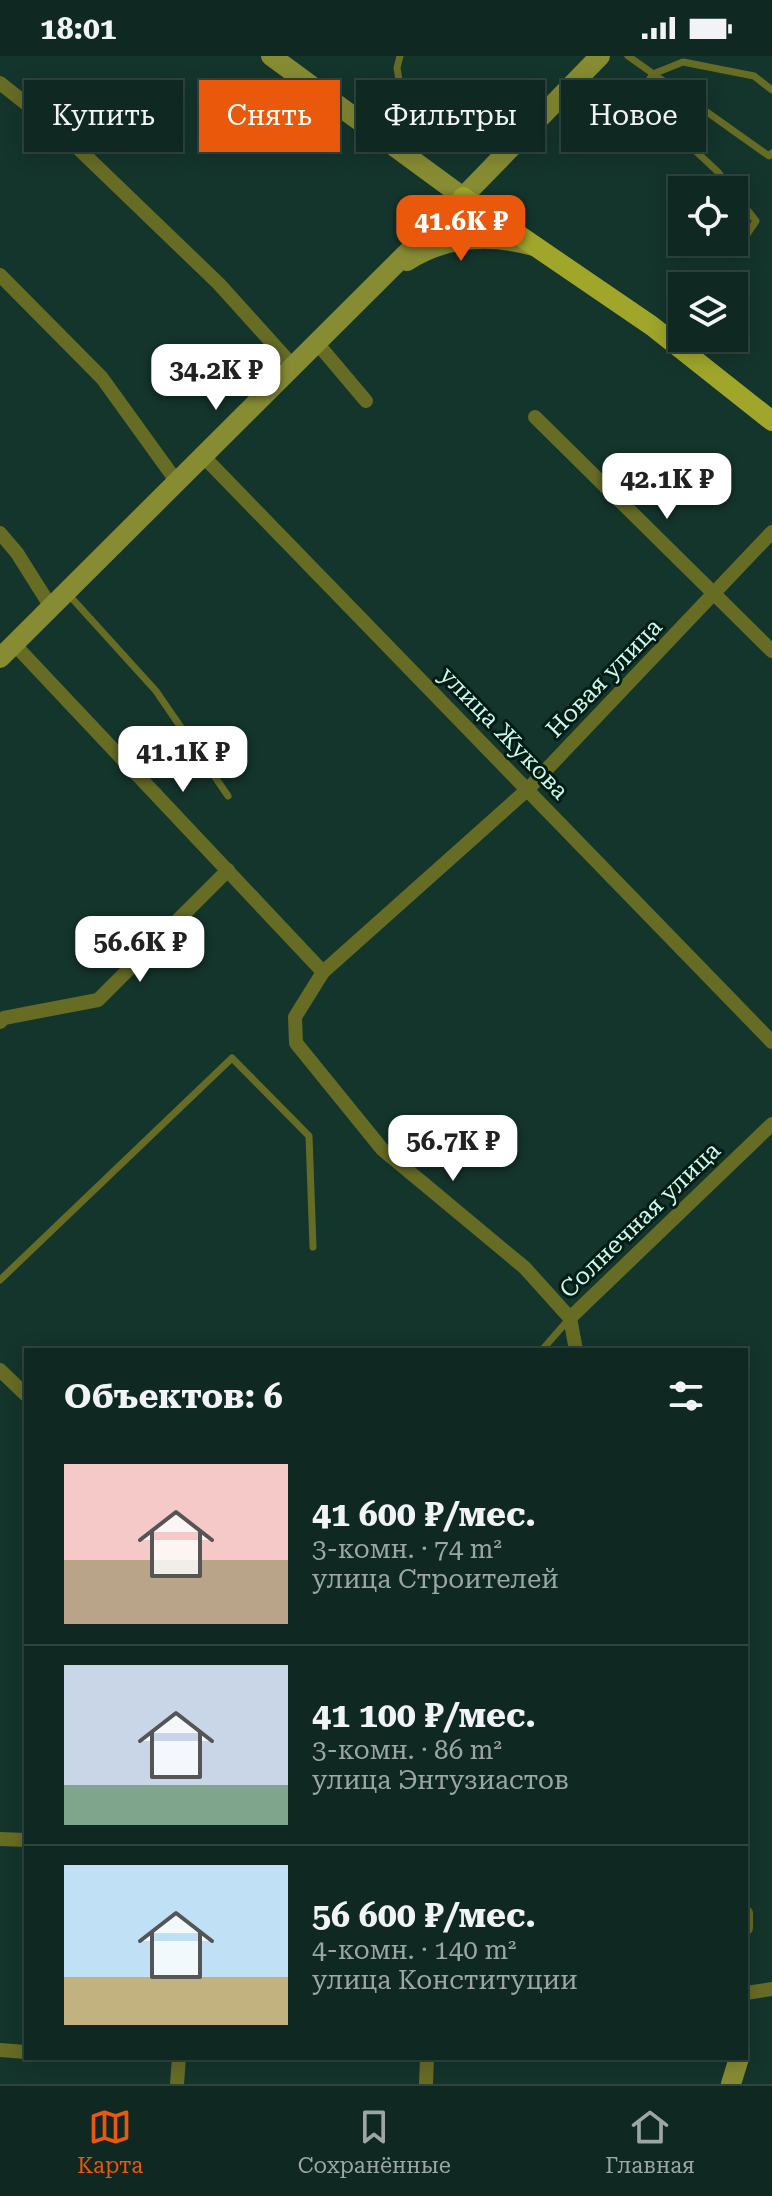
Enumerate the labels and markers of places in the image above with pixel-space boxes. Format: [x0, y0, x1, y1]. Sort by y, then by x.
pin: 41.6K ₽ [387, 195, 535, 263]
pin: 34.2K ₽ [142, 344, 290, 412]
pin: 42.1K ₽ [593, 453, 741, 521]
pin: 41.1K ₽ [109, 726, 257, 794]
pin: 56.6K ₽ [66, 916, 214, 984]
pin: 56.7K ₽ [379, 1115, 527, 1183]

